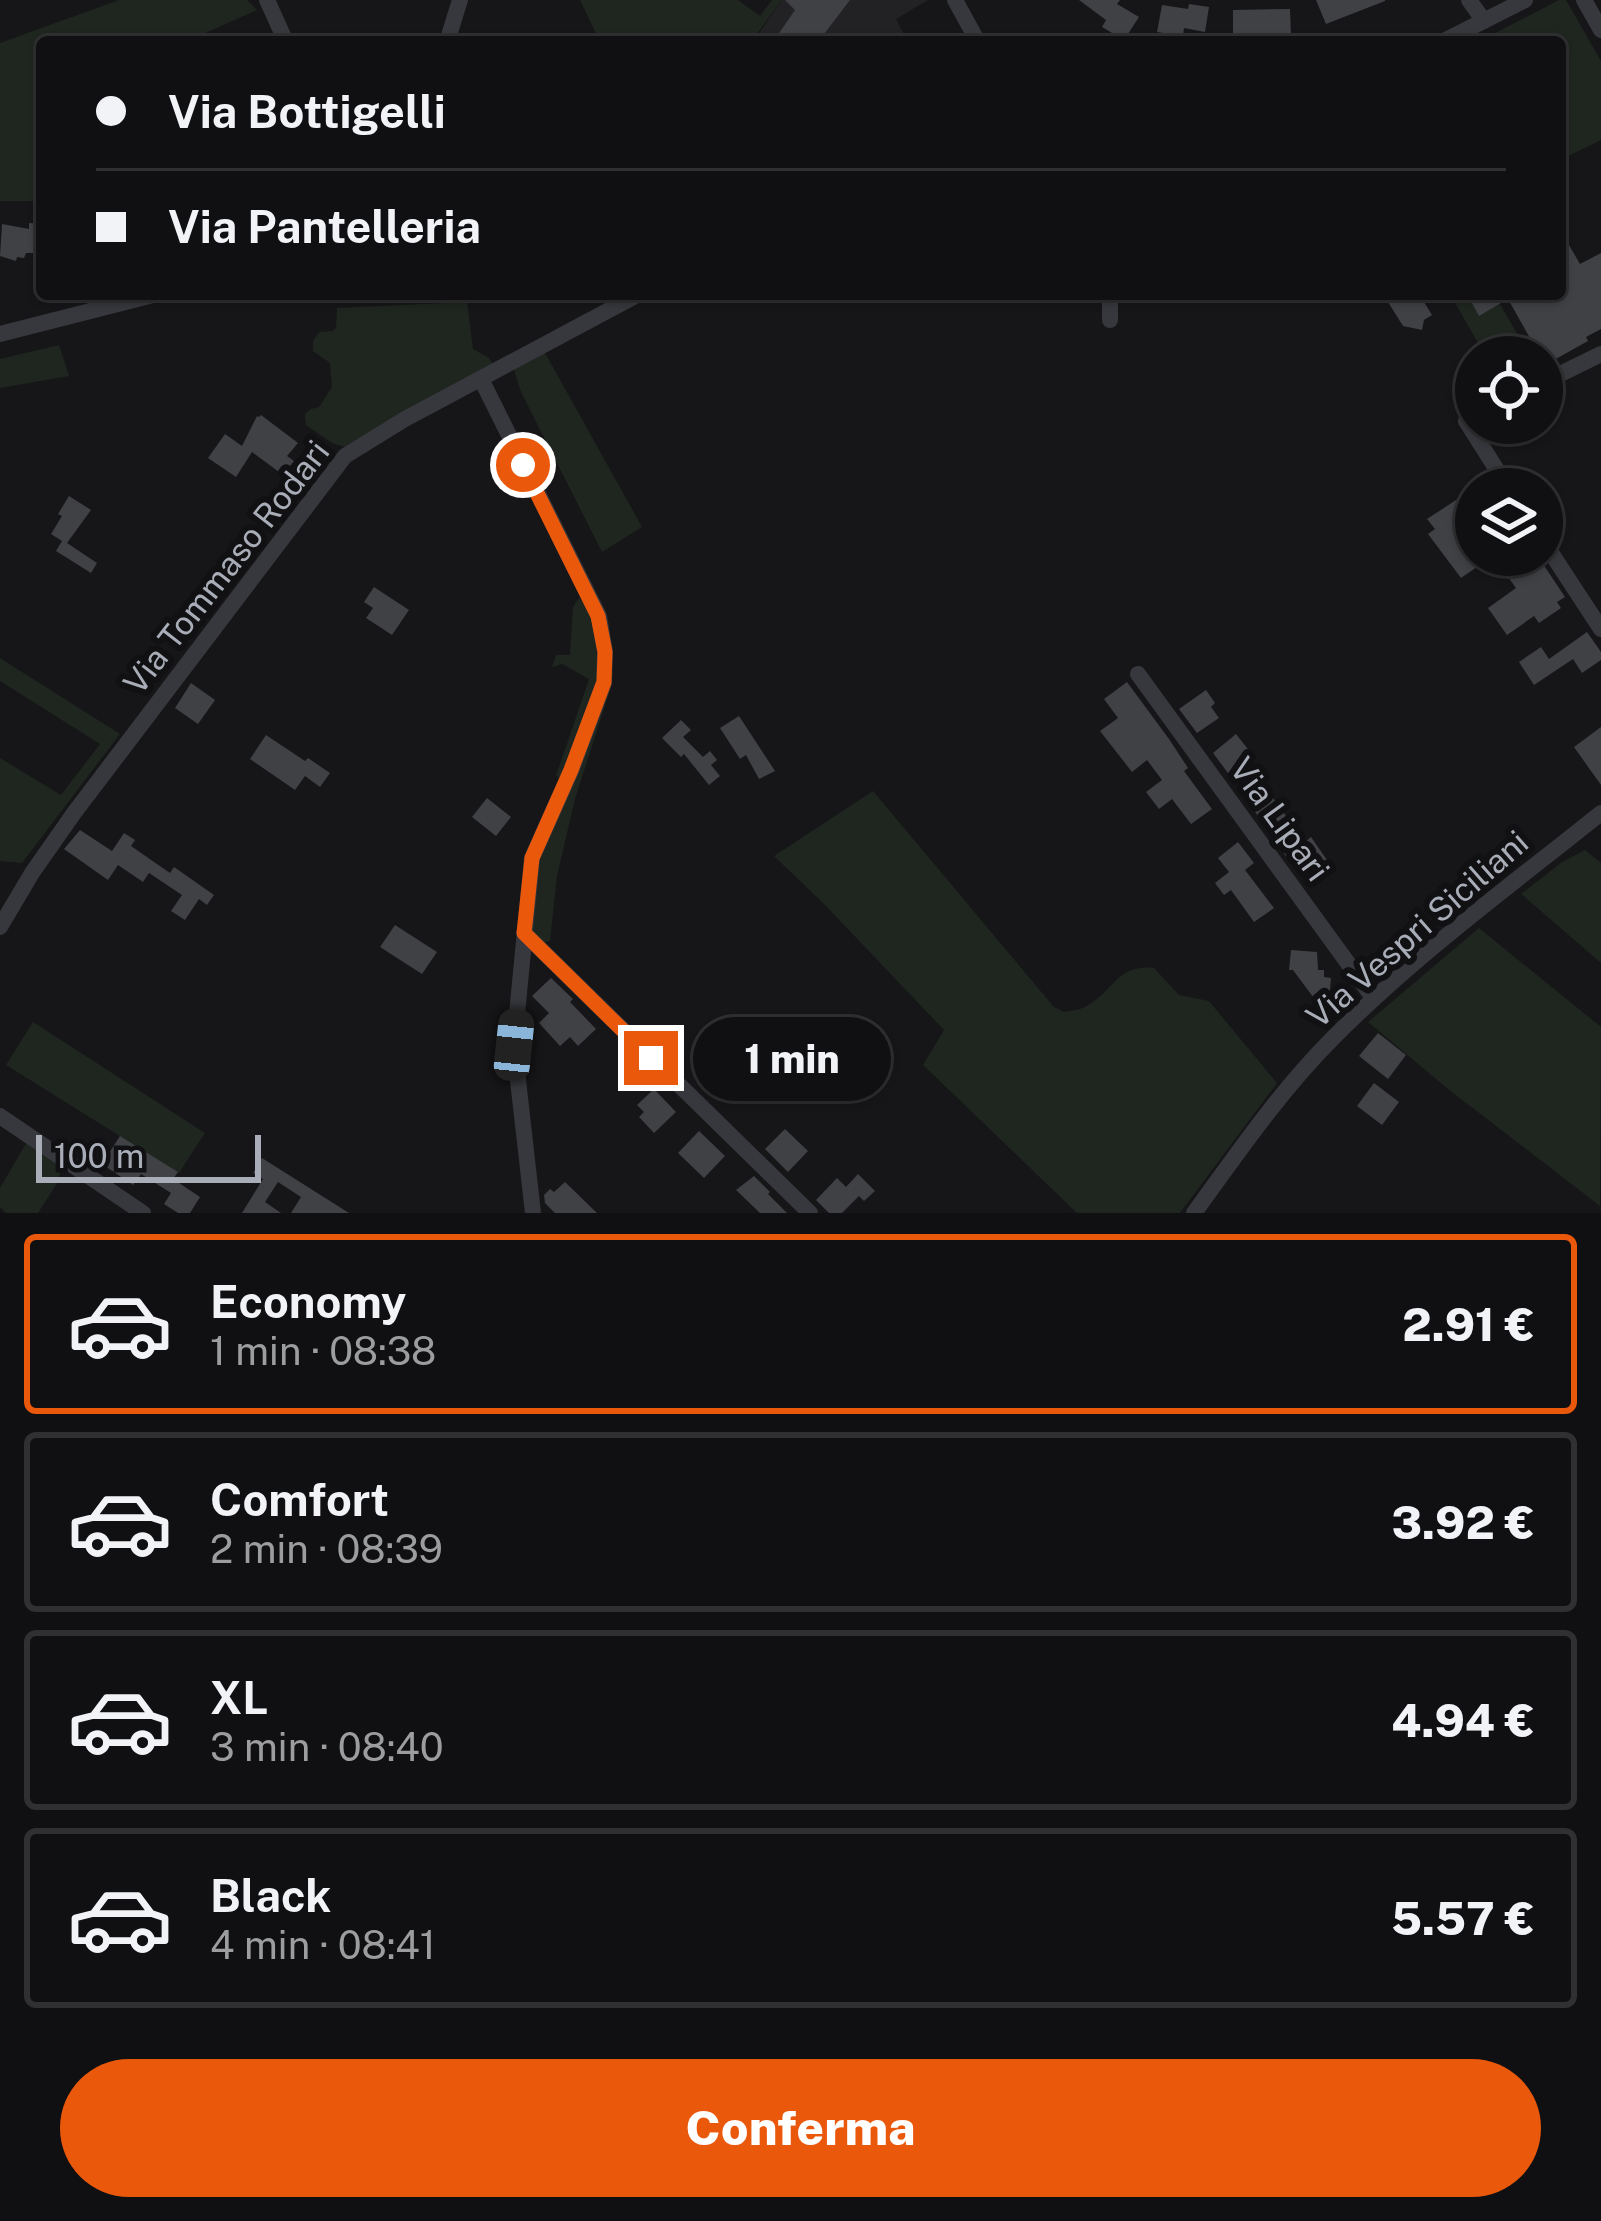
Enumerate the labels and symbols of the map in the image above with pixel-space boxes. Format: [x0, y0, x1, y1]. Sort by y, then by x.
street label: Via Tommaso Rodari [116, 433, 336, 701]
route start [496, 438, 550, 492]
street label: Via Lipari [1223, 750, 1337, 888]
street label: Via Vespri Siciliani [1299, 823, 1535, 1035]
car [492, 1007, 536, 1083]
callout: 1 min [693, 1016, 891, 1100]
route end [624, 1031, 678, 1085]
scale bar [36, 1129, 261, 1182]

